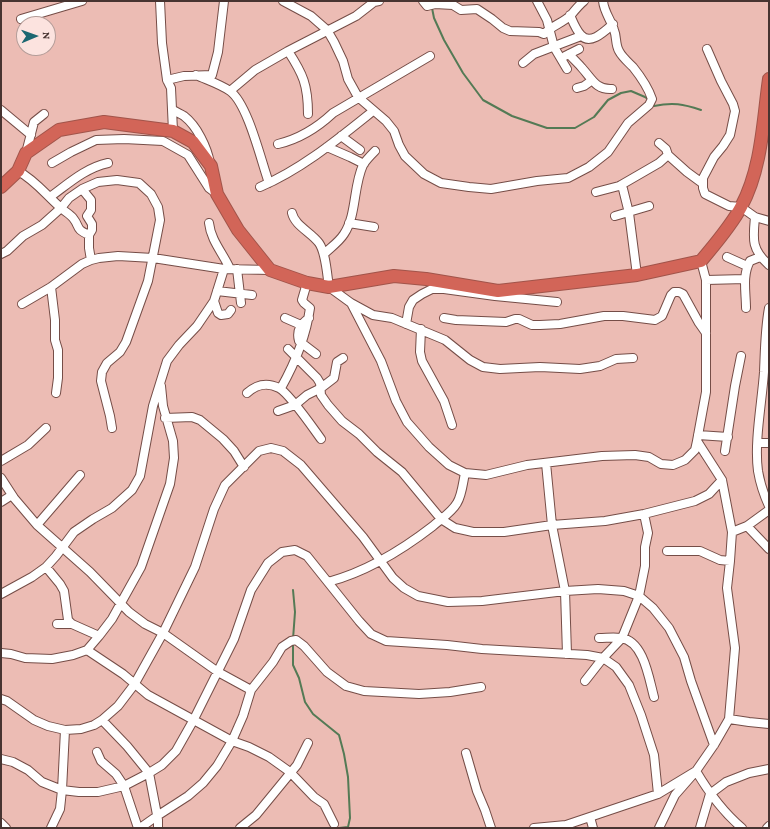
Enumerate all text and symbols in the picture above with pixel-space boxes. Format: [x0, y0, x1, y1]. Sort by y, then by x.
north arrow [16, 16, 56, 56]
text: N [41, 32, 53, 40]

